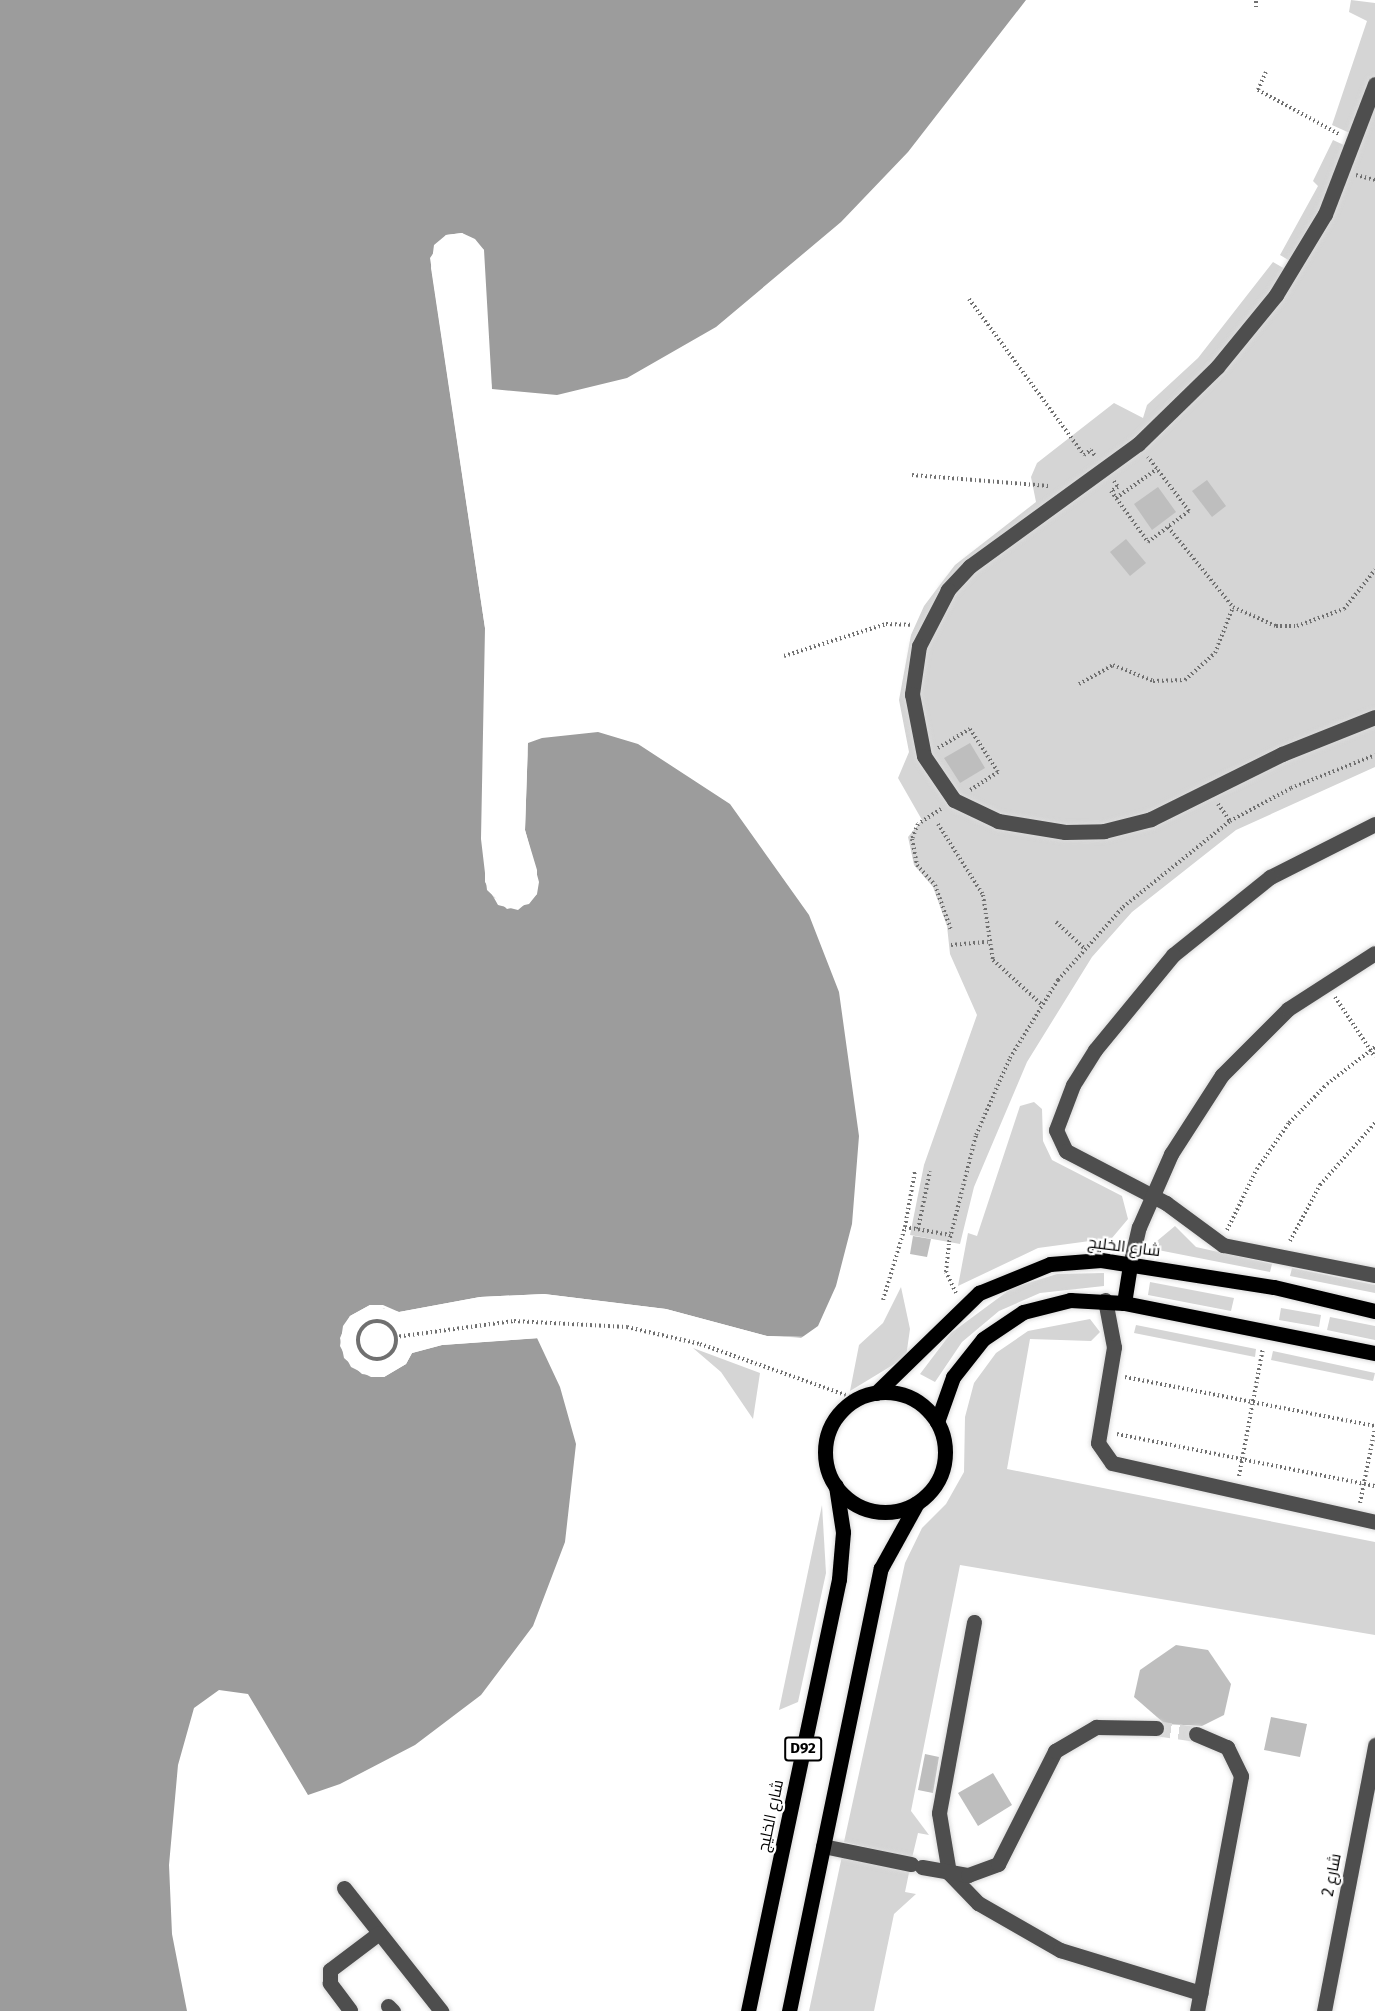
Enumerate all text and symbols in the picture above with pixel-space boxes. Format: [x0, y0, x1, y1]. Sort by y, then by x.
street label: شارع الخليج [1086, 1233, 1162, 1261]
road number: D92 [784, 1737, 822, 1761]
street label: شارع الخليج [754, 1778, 788, 1854]
street label: شارع 2 [1318, 1852, 1346, 1898]

